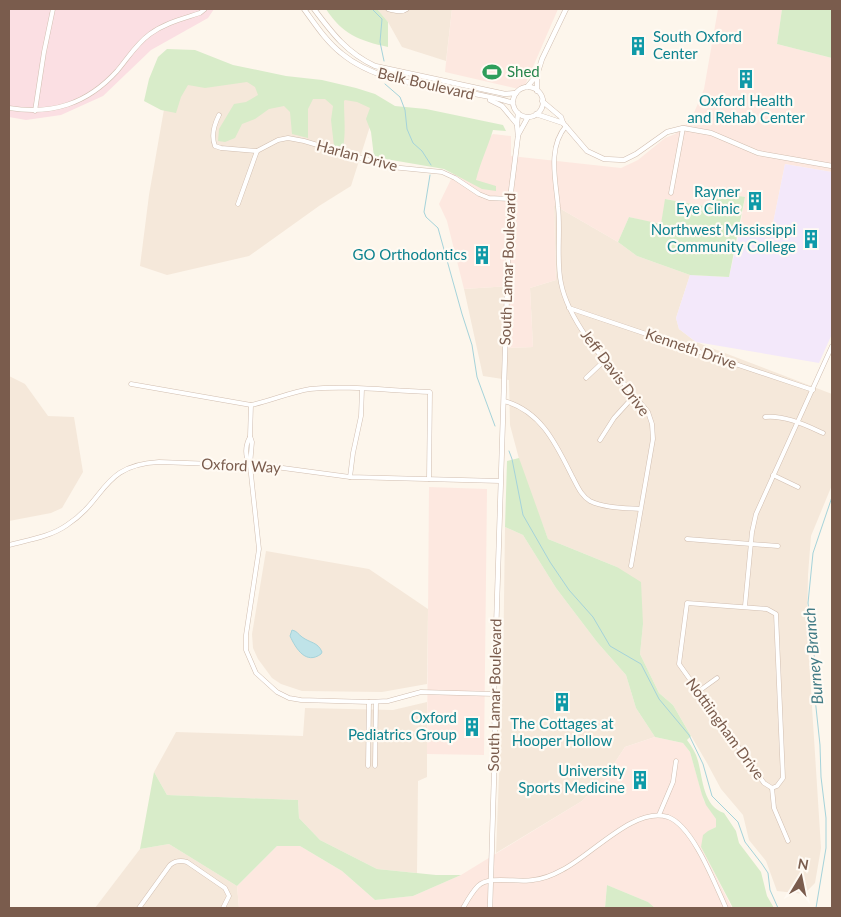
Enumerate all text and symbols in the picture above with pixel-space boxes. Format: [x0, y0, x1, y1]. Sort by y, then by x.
place label: South Oxford Center [653, 27, 742, 62]
building icon: South Oxford Center [627, 35, 649, 57]
sports icon: Shed [481, 61, 503, 83]
place label: Shed [507, 62, 540, 80]
street label: Belk Boulevard [376, 63, 476, 103]
building icon: Oxford Health and Rehab Center [735, 68, 757, 90]
place label: Oxford Health and Rehab Center [687, 91, 805, 126]
street label: Harlan Drive [315, 136, 400, 175]
place label: Rayner Eye Clinic [676, 182, 741, 217]
building icon: Rayner Eye Clinic [744, 190, 766, 212]
street label: South Lamar Boulevard [495, 192, 519, 346]
place label: Northwest Mississippi Community College [651, 220, 796, 255]
building icon: Northwest Mississippi Community College [800, 228, 822, 250]
building icon: GO Orthodontics [471, 244, 493, 266]
place label: GO Orthodontics [353, 245, 467, 263]
street label: Kenneth Drive [643, 324, 739, 372]
street label: Jeff Davis Drive [577, 326, 654, 419]
street label: Oxford Way [201, 454, 282, 476]
water label: Burney Branch [799, 607, 826, 705]
street label: South Lamar Boulevard [484, 618, 504, 772]
street label: Nottiingham Drive [683, 674, 769, 783]
building icon: The Cottages at Hooper Hollow [551, 691, 573, 713]
place label: Oxford Pediatrics Group [348, 708, 457, 743]
place label: The Cottages at Hooper Hollow [510, 714, 614, 749]
building icon: Oxford Pediatrics Group [461, 716, 483, 738]
place label: University Sports Medicine [518, 761, 625, 796]
building icon: University Sports Medicine [629, 769, 651, 791]
north arrow [776, 852, 826, 902]
text: N [797, 854, 810, 873]

